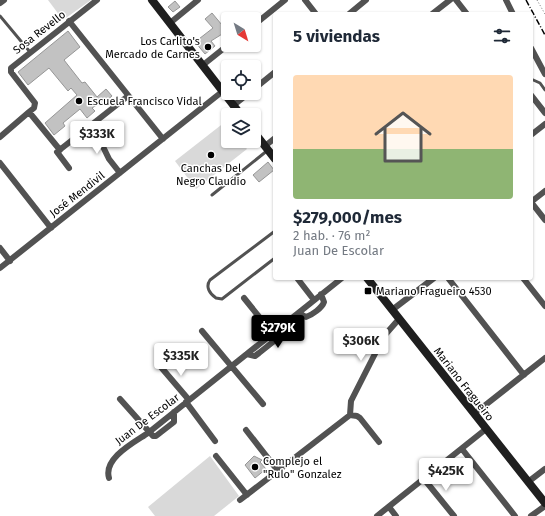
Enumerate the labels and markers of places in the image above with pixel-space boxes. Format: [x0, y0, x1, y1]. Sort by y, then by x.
place label: Los Carlito's Mercado de Carnes [105, 35, 200, 61]
marker: Los Carlito's Mercado de Carnes [203, 42, 213, 52]
place label: Escuela Francisco Vidal [87, 95, 202, 108]
marker: Escuela Francisco Vidal [74, 96, 84, 106]
pin: $333K [69, 121, 125, 155]
marker: Canchas Del Negro Claudio [206, 150, 216, 160]
place label: Canchas Del Negro Claudio [176, 162, 246, 188]
place label: Mariano Fragueiro 4530 [376, 285, 492, 298]
marker: Mariano Fragueiro 4530 [363, 286, 373, 296]
pin: $279K [250, 315, 306, 349]
pin: $306K [333, 328, 389, 362]
pin: $335K [153, 343, 209, 377]
place label: Complejo el "Rulo" Gonzalez [263, 455, 342, 481]
pin: $425K [418, 458, 474, 492]
marker: Complejo el "Rulo" Gonzalez [250, 462, 260, 472]

